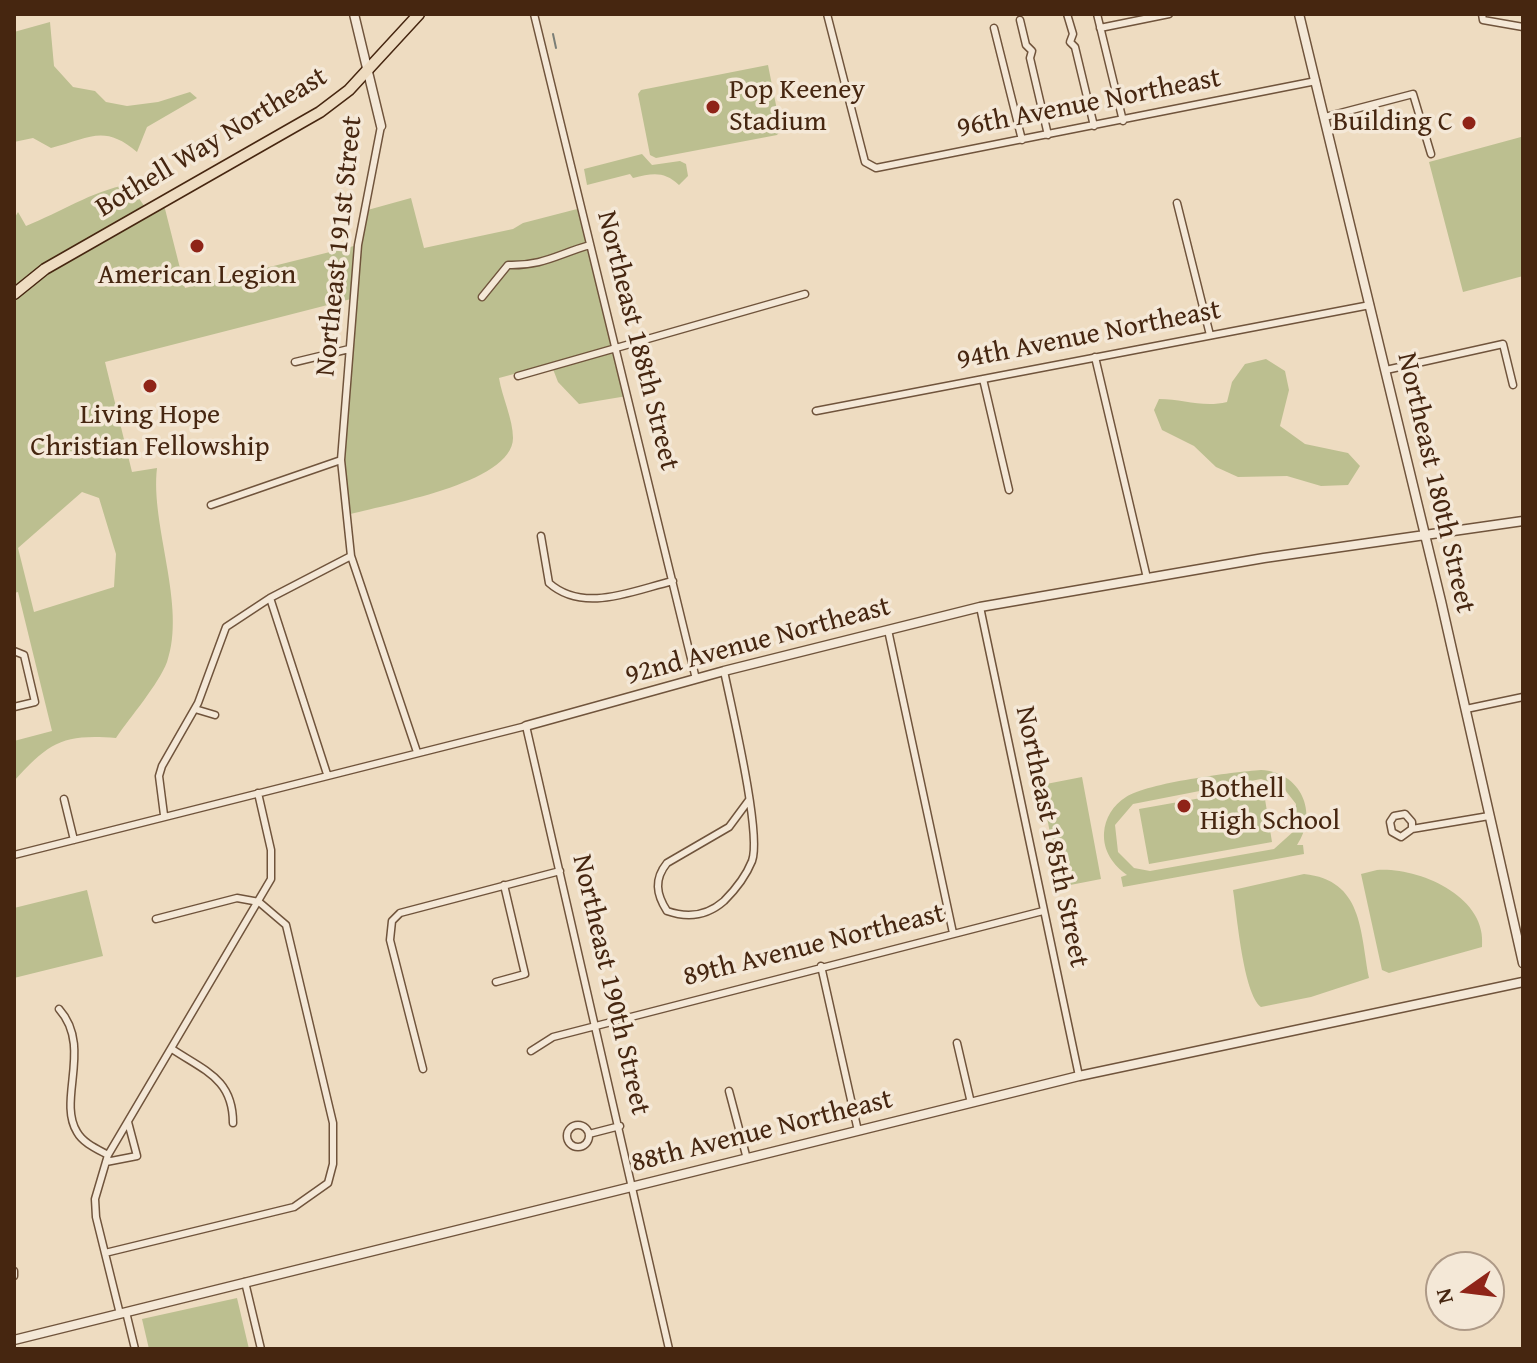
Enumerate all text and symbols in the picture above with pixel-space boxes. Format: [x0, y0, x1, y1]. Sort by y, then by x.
street label: Bothell Way Northeast [90, 61, 334, 225]
street label: 96th Avenue Northeast [954, 62, 1224, 146]
place label: Pop Keeney Stadium [729, 74, 865, 140]
marker: Pop Keeney Stadium [704, 98, 722, 116]
place label: Building C [1332, 106, 1453, 140]
street label: Northeast 191st Street [310, 114, 370, 378]
marker: Building C [1460, 114, 1478, 132]
street label: Northeast 188th Street [588, 208, 686, 474]
marker: American Legion [188, 237, 206, 255]
place label: American Legion [98, 259, 296, 293]
street label: 94th Avenue Northeast [954, 294, 1224, 378]
street label: Northeast 180th Street [1389, 349, 1481, 617]
marker: Living Hope Christian Fellowship [141, 377, 159, 395]
place label: Living Hope Christian Fellowship [30, 399, 270, 465]
street label: 92nd Avenue Northeast [622, 590, 894, 694]
street label: Northeast 185th Street [1007, 703, 1095, 971]
place label: Bothell High School [1200, 773, 1340, 839]
marker: Bothell High School [1175, 797, 1193, 815]
street label: Northeast 190th Street [564, 851, 656, 1119]
street label: 89th Avenue Northeast [680, 897, 948, 995]
street label: 88th Avenue Northeast [628, 1083, 896, 1181]
north arrow [1425, 1251, 1505, 1331]
text: N [1426, 1285, 1461, 1307]

